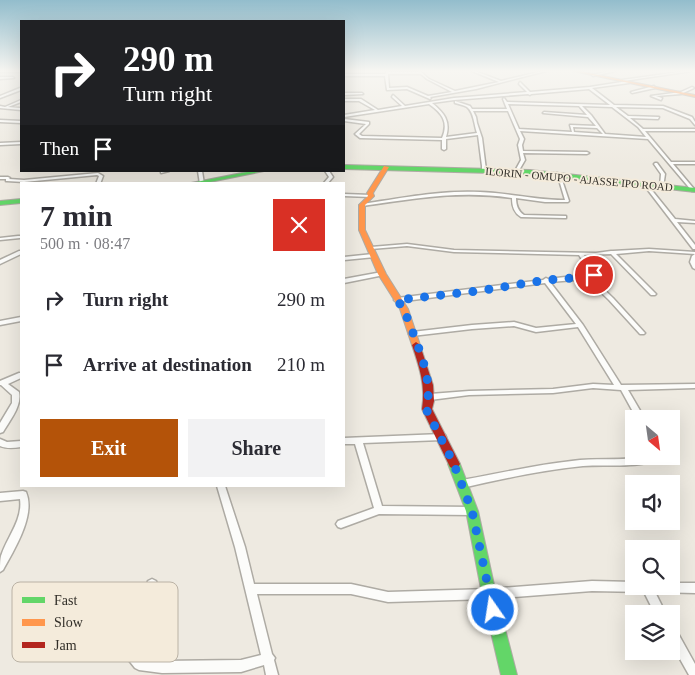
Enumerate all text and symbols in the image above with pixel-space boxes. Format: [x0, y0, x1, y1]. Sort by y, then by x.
icon: right [40, 40, 105, 105]
text: 290 m [123, 40, 213, 79]
text: Turn right [123, 81, 212, 106]
icon: arrive [89, 135, 117, 163]
text: Then [40, 138, 79, 159]
street label: ILORIN - OMUPO - AJASSE IPO ROAD [485, 165, 673, 193]
text: 7 min [40, 199, 113, 232]
button: close [273, 199, 325, 251]
text: 500 m · 08:47 [40, 235, 130, 252]
pin [573, 254, 615, 296]
icon: arrive [580, 261, 608, 289]
icon: right [40, 286, 68, 314]
text: Turn right [83, 289, 168, 310]
text: 290 m [277, 289, 325, 310]
icon: arrive [40, 351, 68, 379]
text: Arrive at destination [83, 354, 252, 375]
text: 210 m [277, 354, 325, 375]
north arrow [625, 410, 680, 465]
map controls [625, 410, 680, 660]
button: Exit [40, 419, 178, 477]
button: Share [188, 419, 325, 477]
button: sound [625, 475, 680, 530]
button: search [625, 540, 680, 595]
legend [12, 582, 178, 662]
position arrow [466, 583, 518, 635]
text: Fast [54, 593, 77, 608]
button: layers [625, 605, 680, 660]
text: Slow [54, 615, 84, 630]
text: Jam [54, 638, 77, 653]

